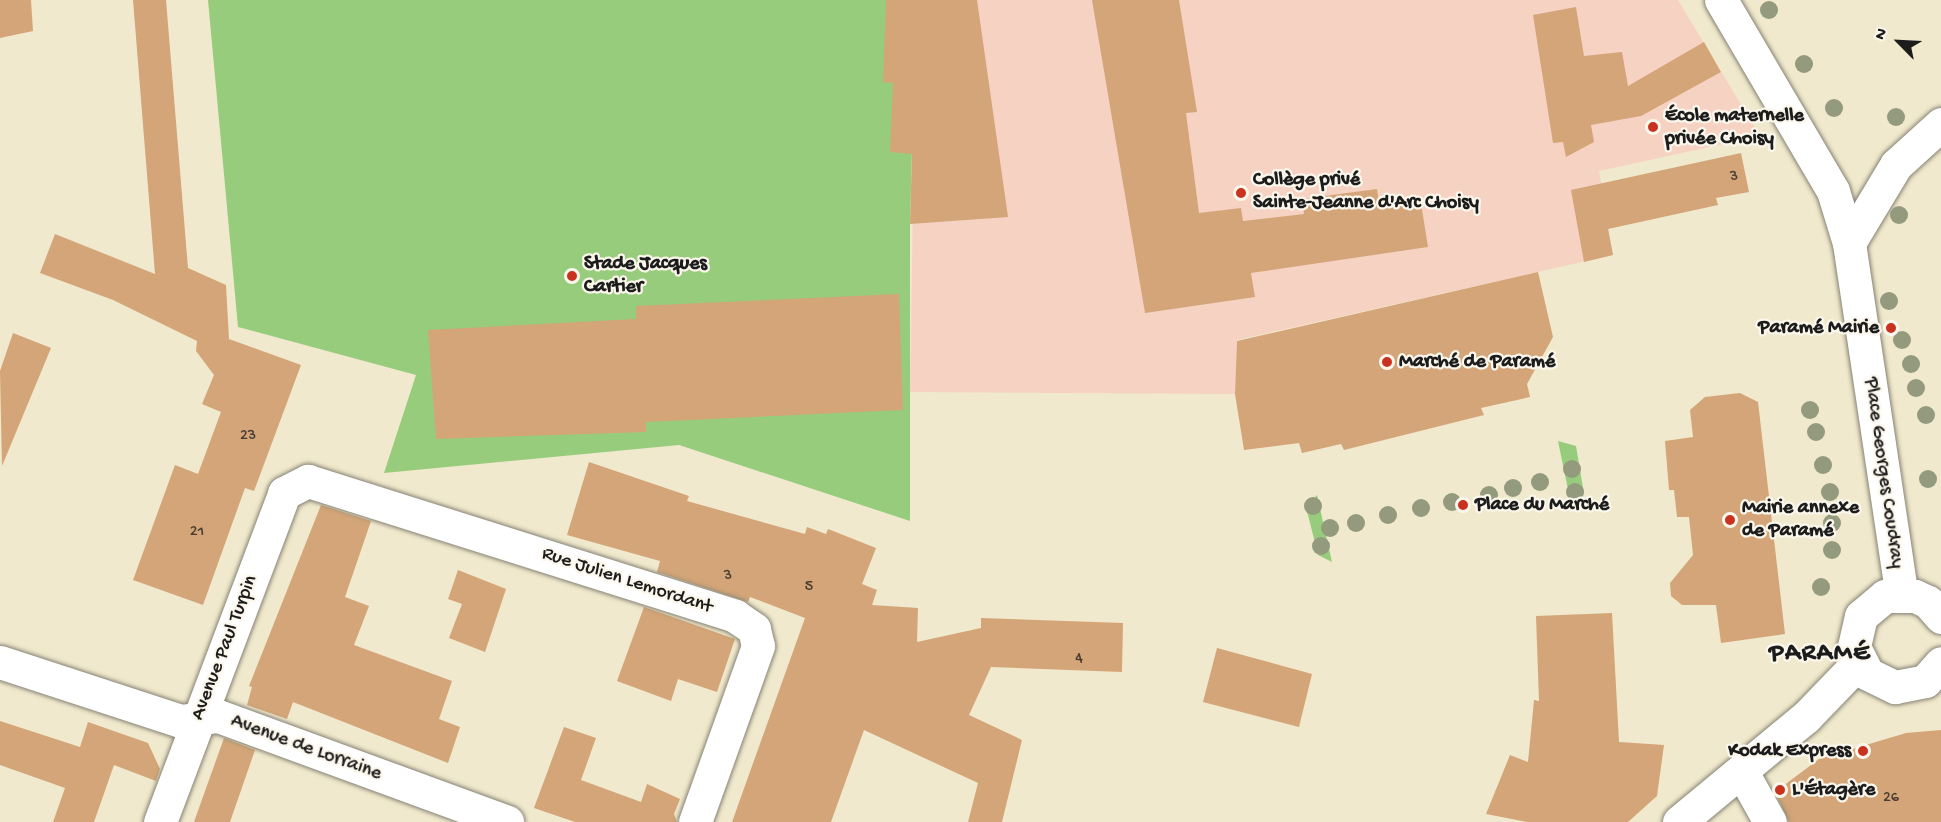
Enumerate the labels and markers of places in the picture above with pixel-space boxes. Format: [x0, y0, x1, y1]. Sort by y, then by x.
place label: École maternelle privée Choisy [1665, 104, 1804, 151]
marker: École maternelle privée Choisy [1646, 120, 1660, 134]
place label: Collège privé Sainte-Jeanne d'Arc Choisy [1253, 169, 1479, 216]
marker: Collège privé Sainte-Jeanne d'Arc Choisy [1234, 186, 1248, 200]
place label: Stade Jacques Cartier [584, 252, 707, 299]
marker: Stade Jacques Cartier [565, 269, 579, 283]
place label: Paramé Mairie [1758, 316, 1879, 340]
marker: Paramé Mairie [1884, 321, 1898, 335]
place label: Marché de Paramé [1399, 350, 1555, 374]
marker: Marché de Paramé [1380, 355, 1394, 369]
place label: Place du Marché [1475, 493, 1609, 517]
place label: Mairie annexe de Paramé [1742, 496, 1859, 543]
marker: Place du Marché [1456, 498, 1470, 512]
marker: Mairie annexe de Paramé [1723, 513, 1737, 527]
place label: Kodak Express [1728, 739, 1851, 763]
marker: Kodak Express [1856, 744, 1870, 758]
place label: L'Étagère [1792, 778, 1875, 802]
marker: L'Étagère [1773, 783, 1787, 797]

